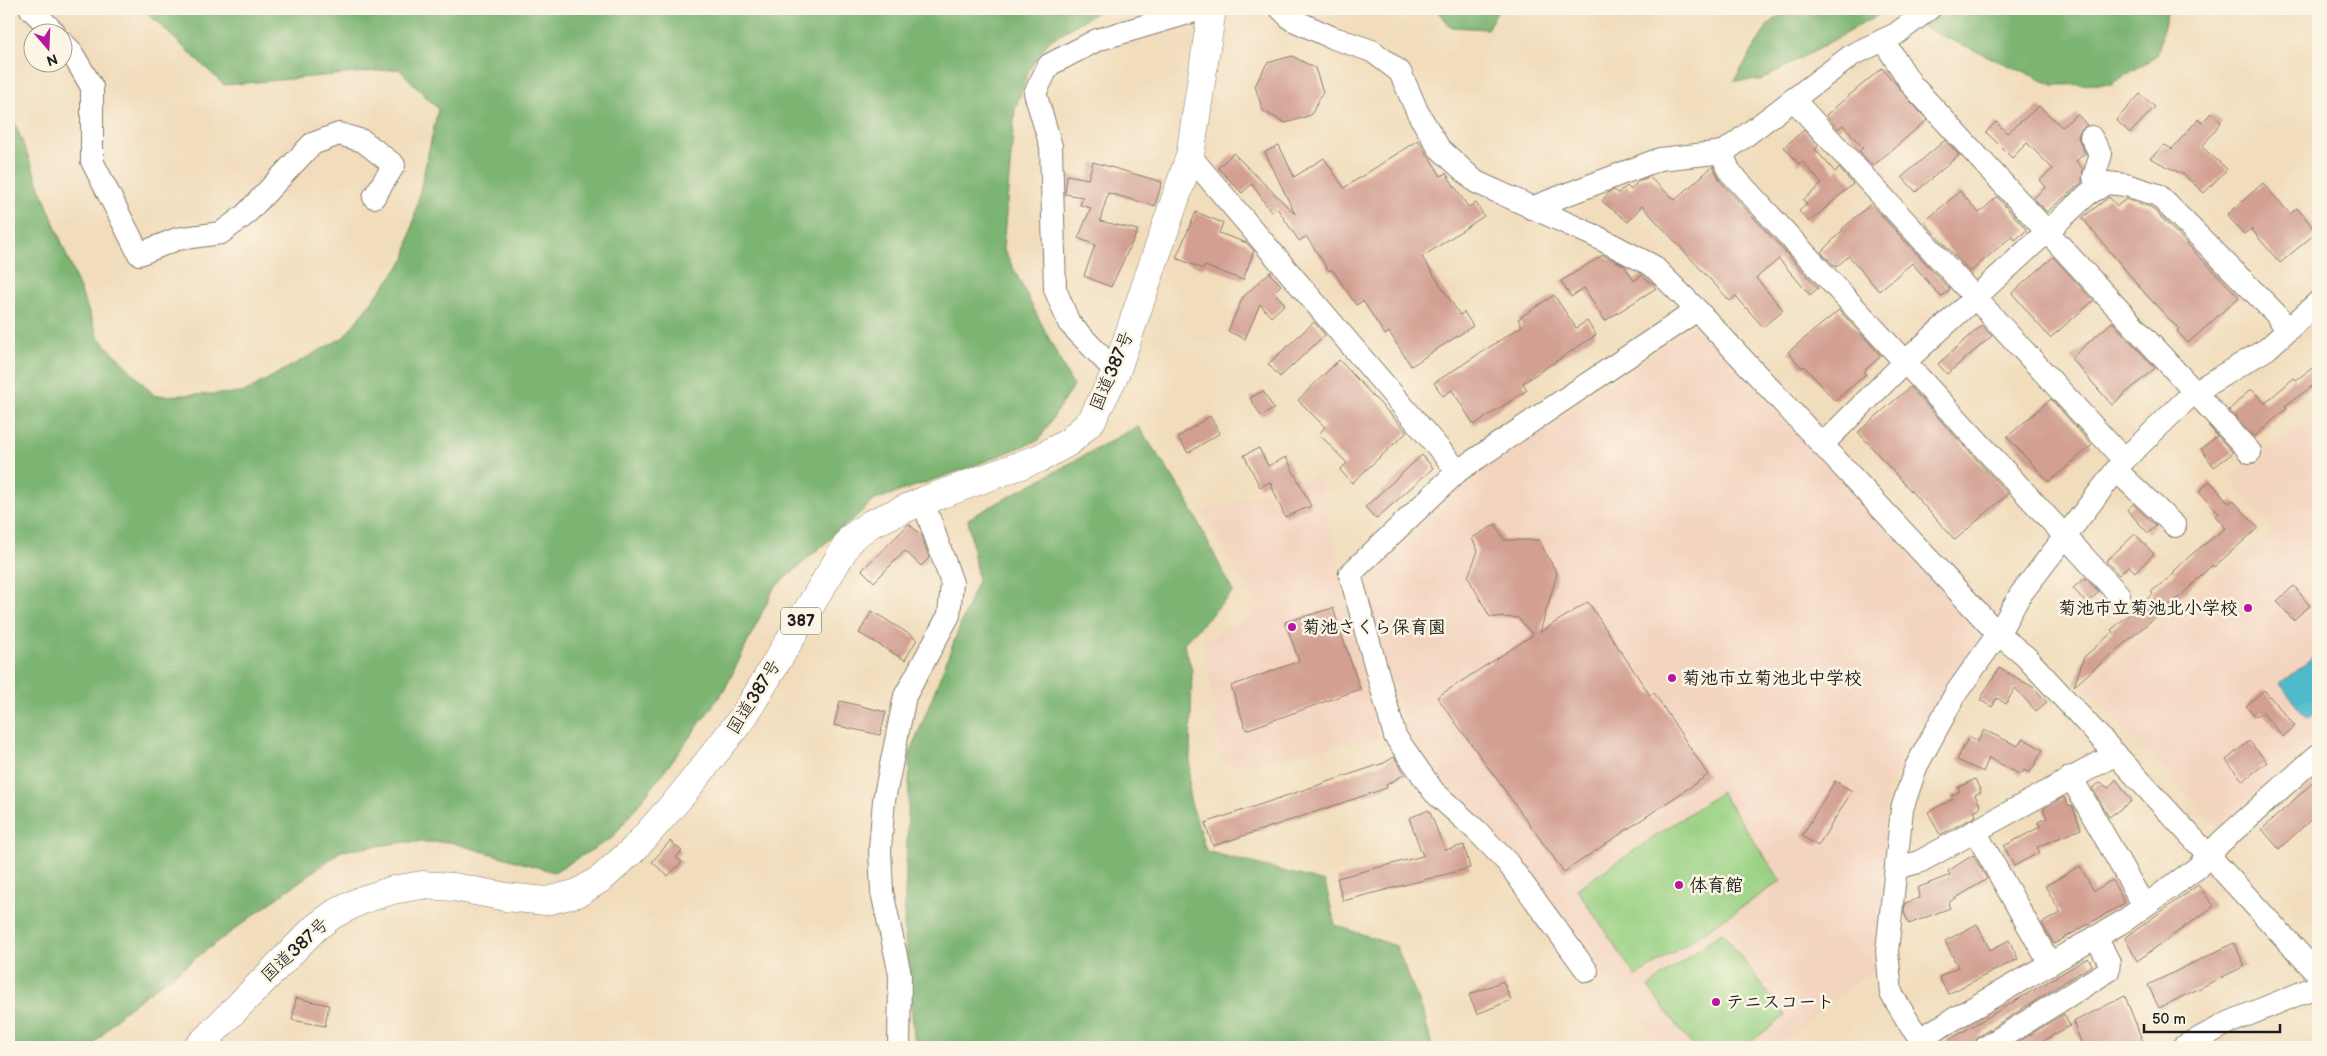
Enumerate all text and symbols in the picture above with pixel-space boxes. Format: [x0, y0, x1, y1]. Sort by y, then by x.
north arrow [22, 22, 72, 72]
text: N [44, 50, 60, 70]
street label: 国道387号 [1086, 328, 1138, 414]
place label: 菊池市立菊池北小学校 [2058, 598, 2238, 619]
marker: 菊池市立菊池北小学校 [2242, 602, 2254, 614]
road number: 387 [781, 608, 821, 634]
place label: 菊池さくら保育園 [1302, 617, 1446, 638]
marker: 菊池さくら保育園 [1286, 621, 1298, 633]
street label: 国道387号 [723, 656, 785, 738]
place label: 菊池市立菊池北中学校 [1682, 668, 1862, 689]
marker: 菊池市立菊池北中学校 [1666, 672, 1678, 684]
place label: 体育館 [1689, 875, 1743, 896]
marker: 体育館 [1673, 879, 1685, 891]
street label: 国道387号 [257, 914, 333, 986]
place label: テニスコート [1726, 992, 1834, 1013]
marker: テニスコート [1710, 996, 1722, 1008]
scale bar [2144, 1001, 2281, 1033]
text: 50 m [2152, 1010, 2186, 1029]

